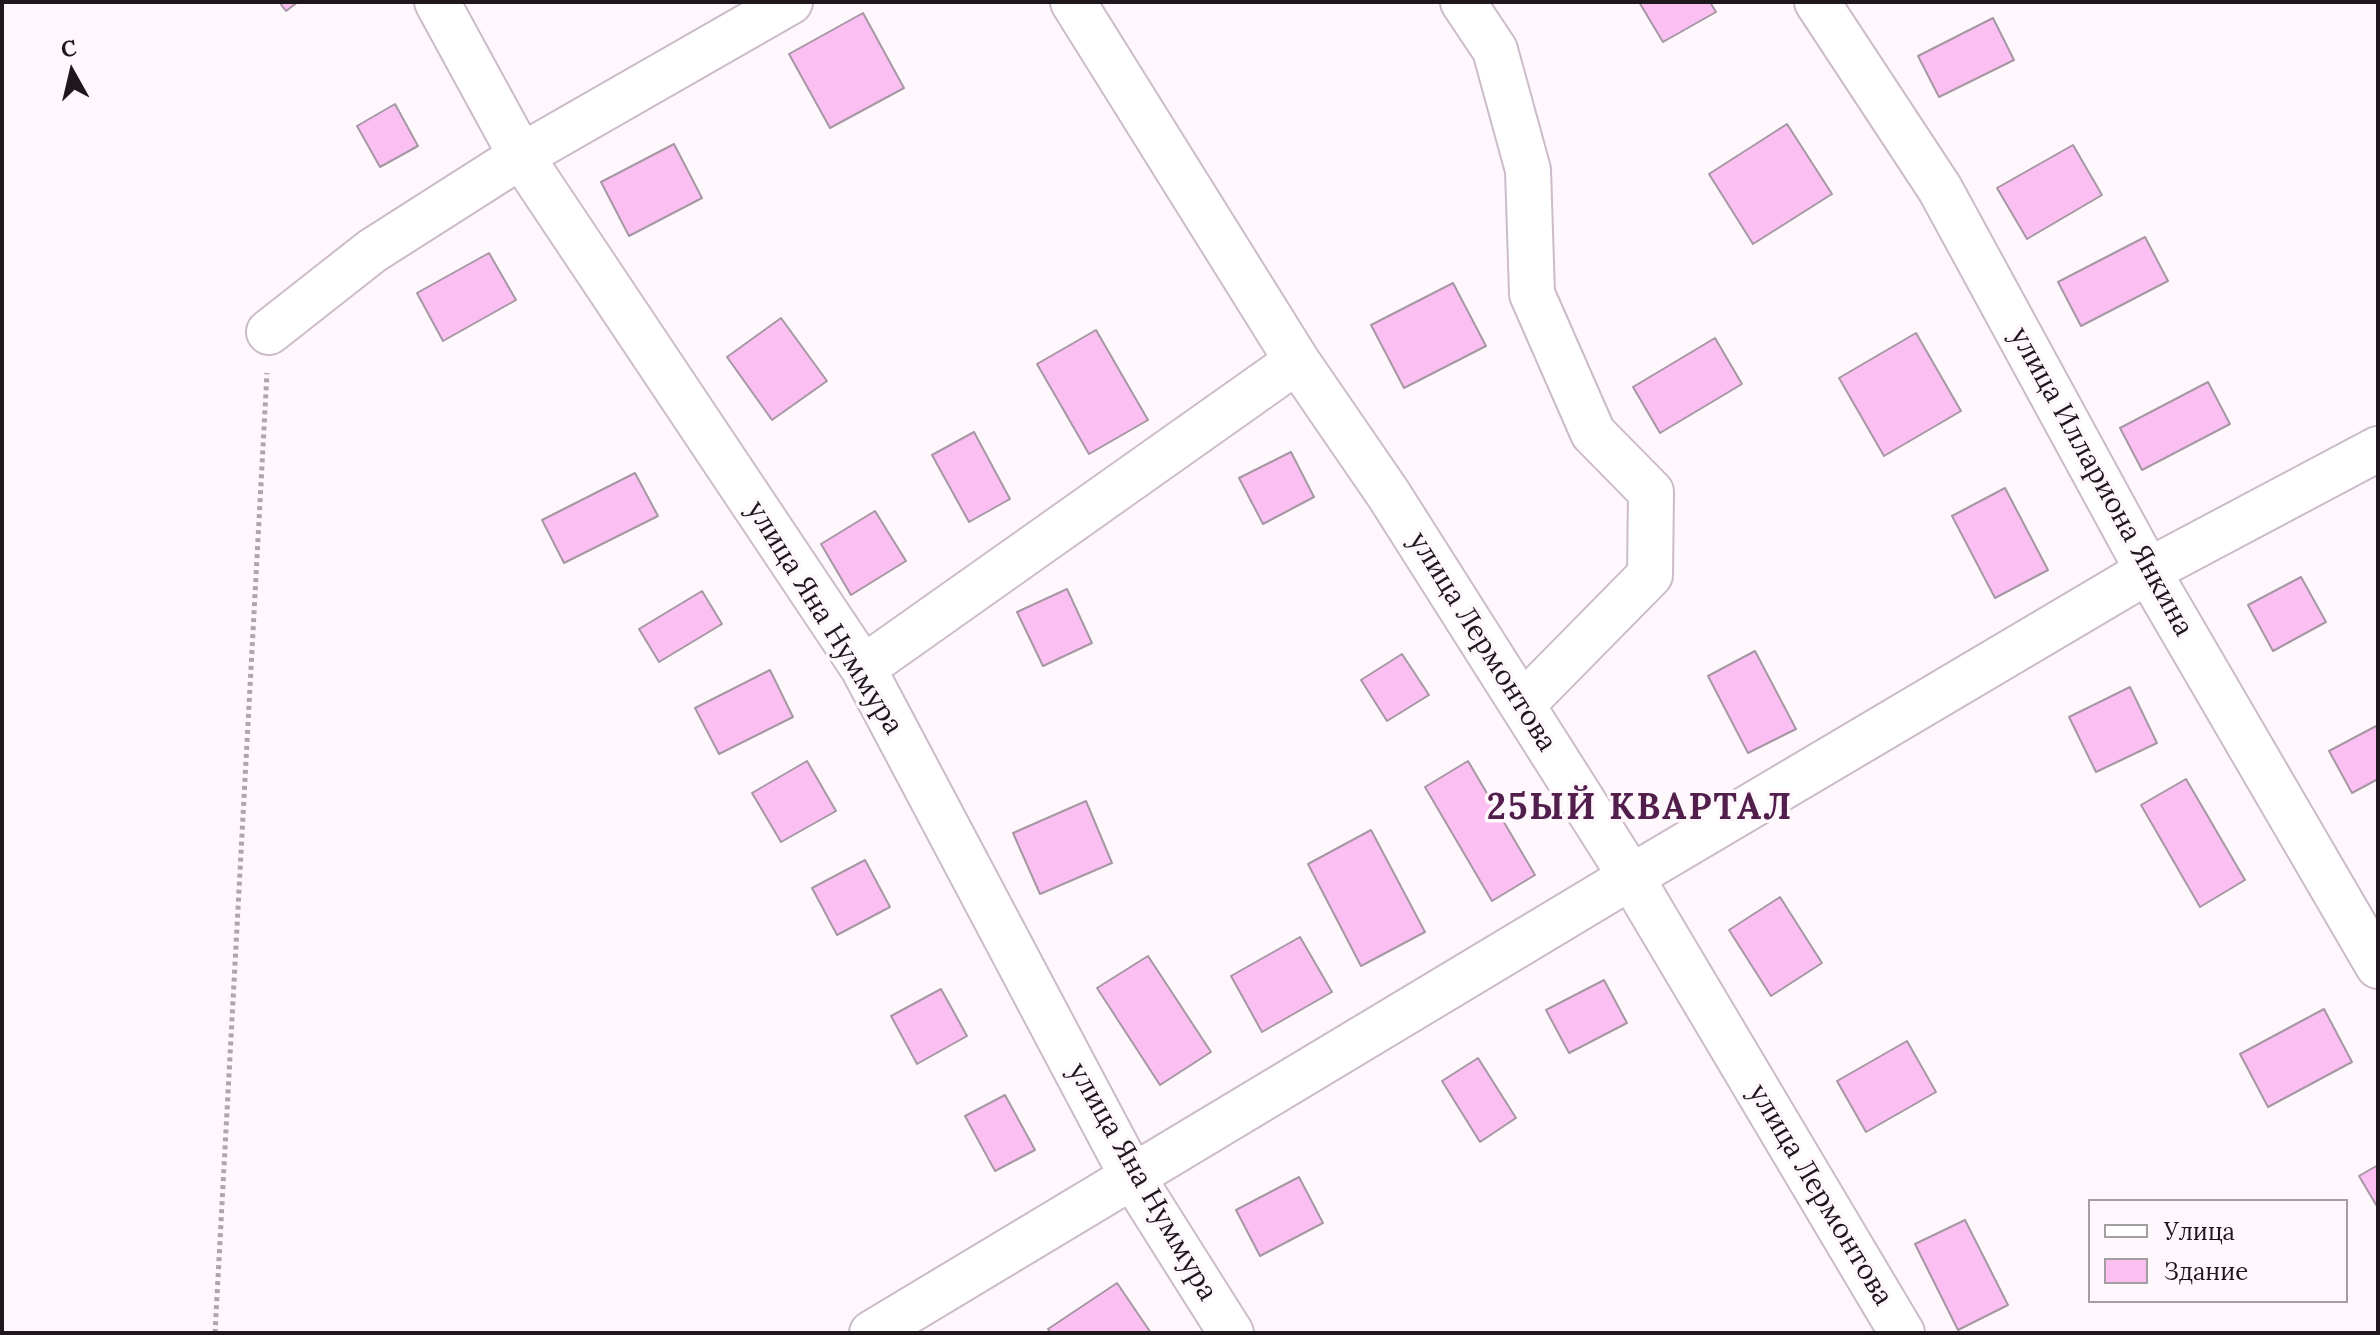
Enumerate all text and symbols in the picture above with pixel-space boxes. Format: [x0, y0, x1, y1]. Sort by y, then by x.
north arrow [32, 32, 112, 112]
text: С [59, 33, 78, 63]
street label: улица Иллариона Янкина [2002, 322, 2200, 642]
street label: улица Яна Нуммура [738, 495, 910, 741]
street label: улица Лермонтова [1401, 526, 1563, 758]
district label: 25ЫЙ КВАРТАЛ [1487, 787, 1793, 831]
street label: улица Яна Нуммура [1060, 1057, 1224, 1307]
street label: улица Лермонтова [1741, 1078, 1899, 1312]
legend [2088, 1199, 2348, 1303]
text: Улица [2164, 1216, 2235, 1247]
text: Здание [2164, 1256, 2248, 1287]

